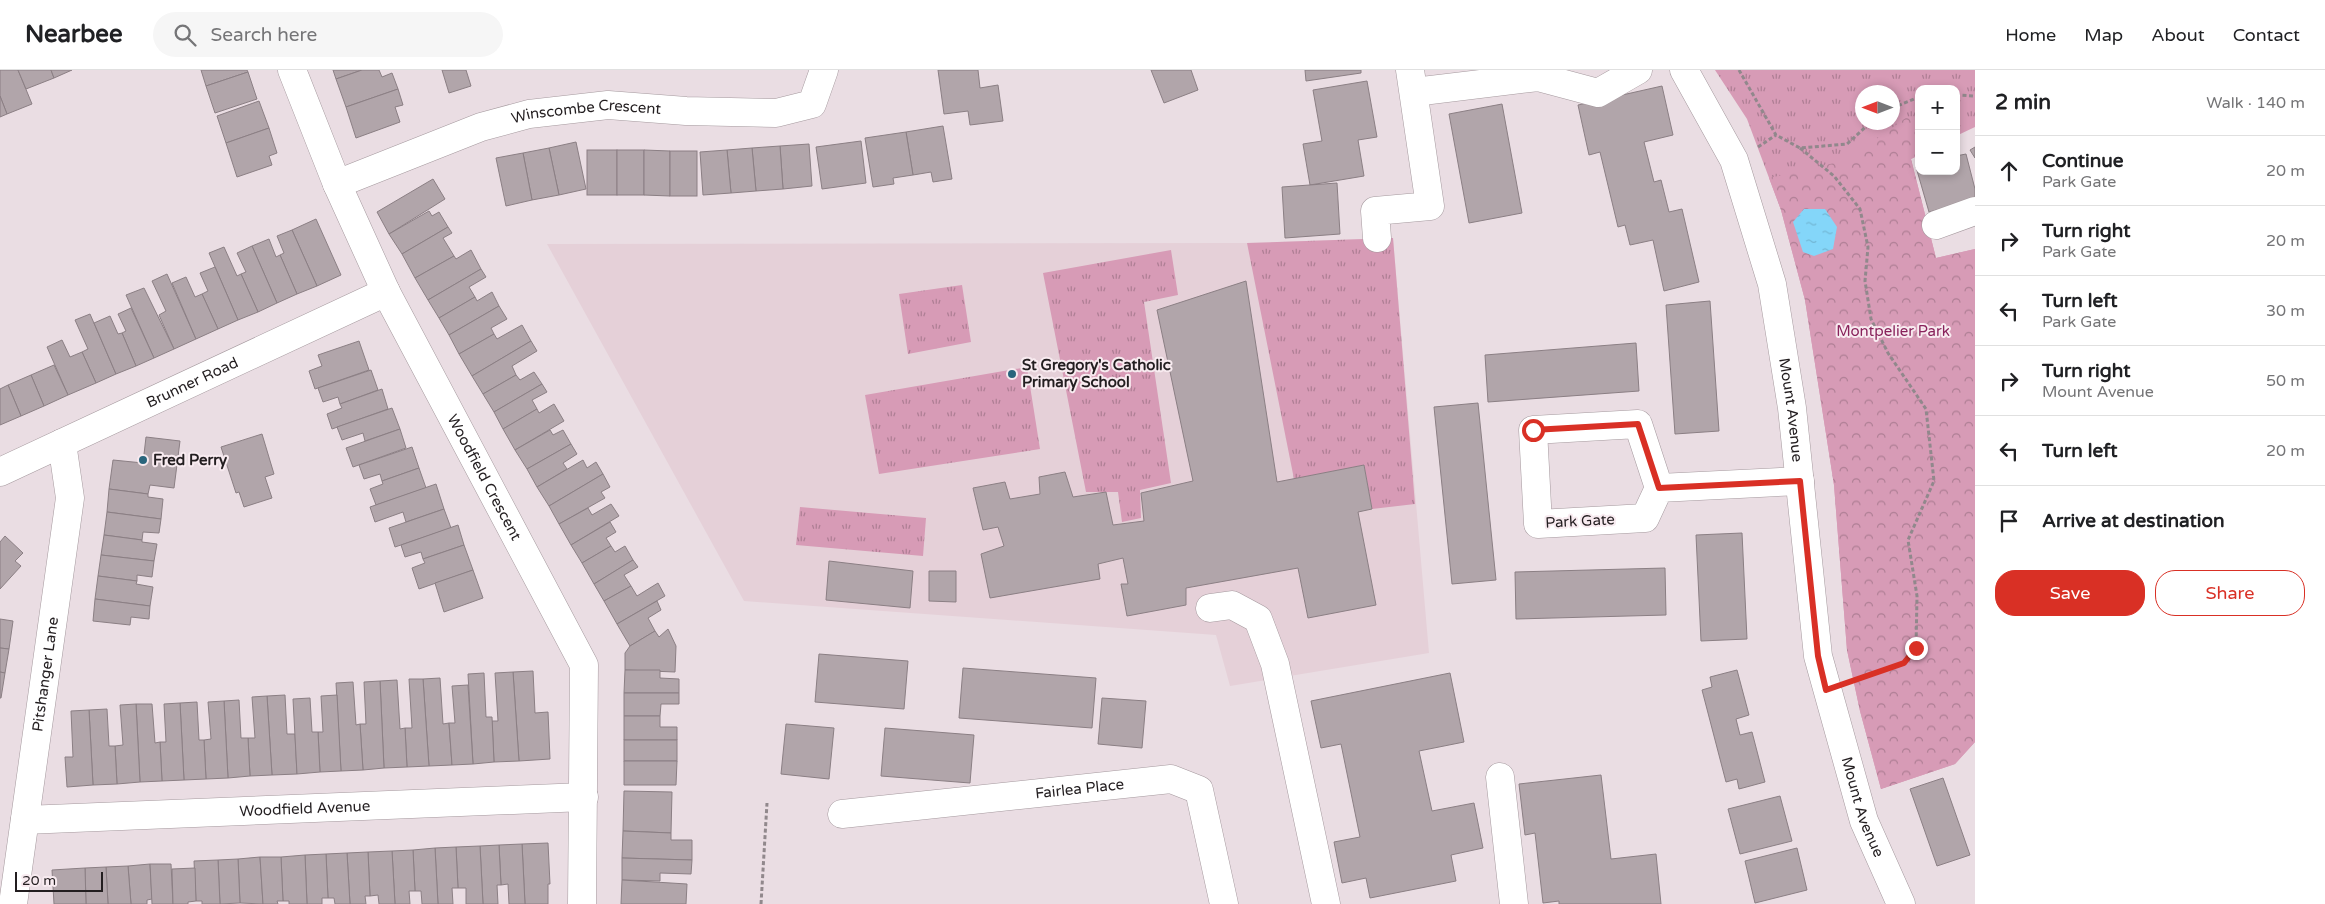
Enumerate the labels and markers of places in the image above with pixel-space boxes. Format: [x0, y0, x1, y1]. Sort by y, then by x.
place label: St Gregory's Catholic Primary School [1022, 356, 1171, 392]
marker: St Gregory's Catholic Primary School [1006, 368, 1018, 380]
place label: Fred Perry [153, 451, 227, 470]
marker: Fred Perry [137, 454, 149, 466]

